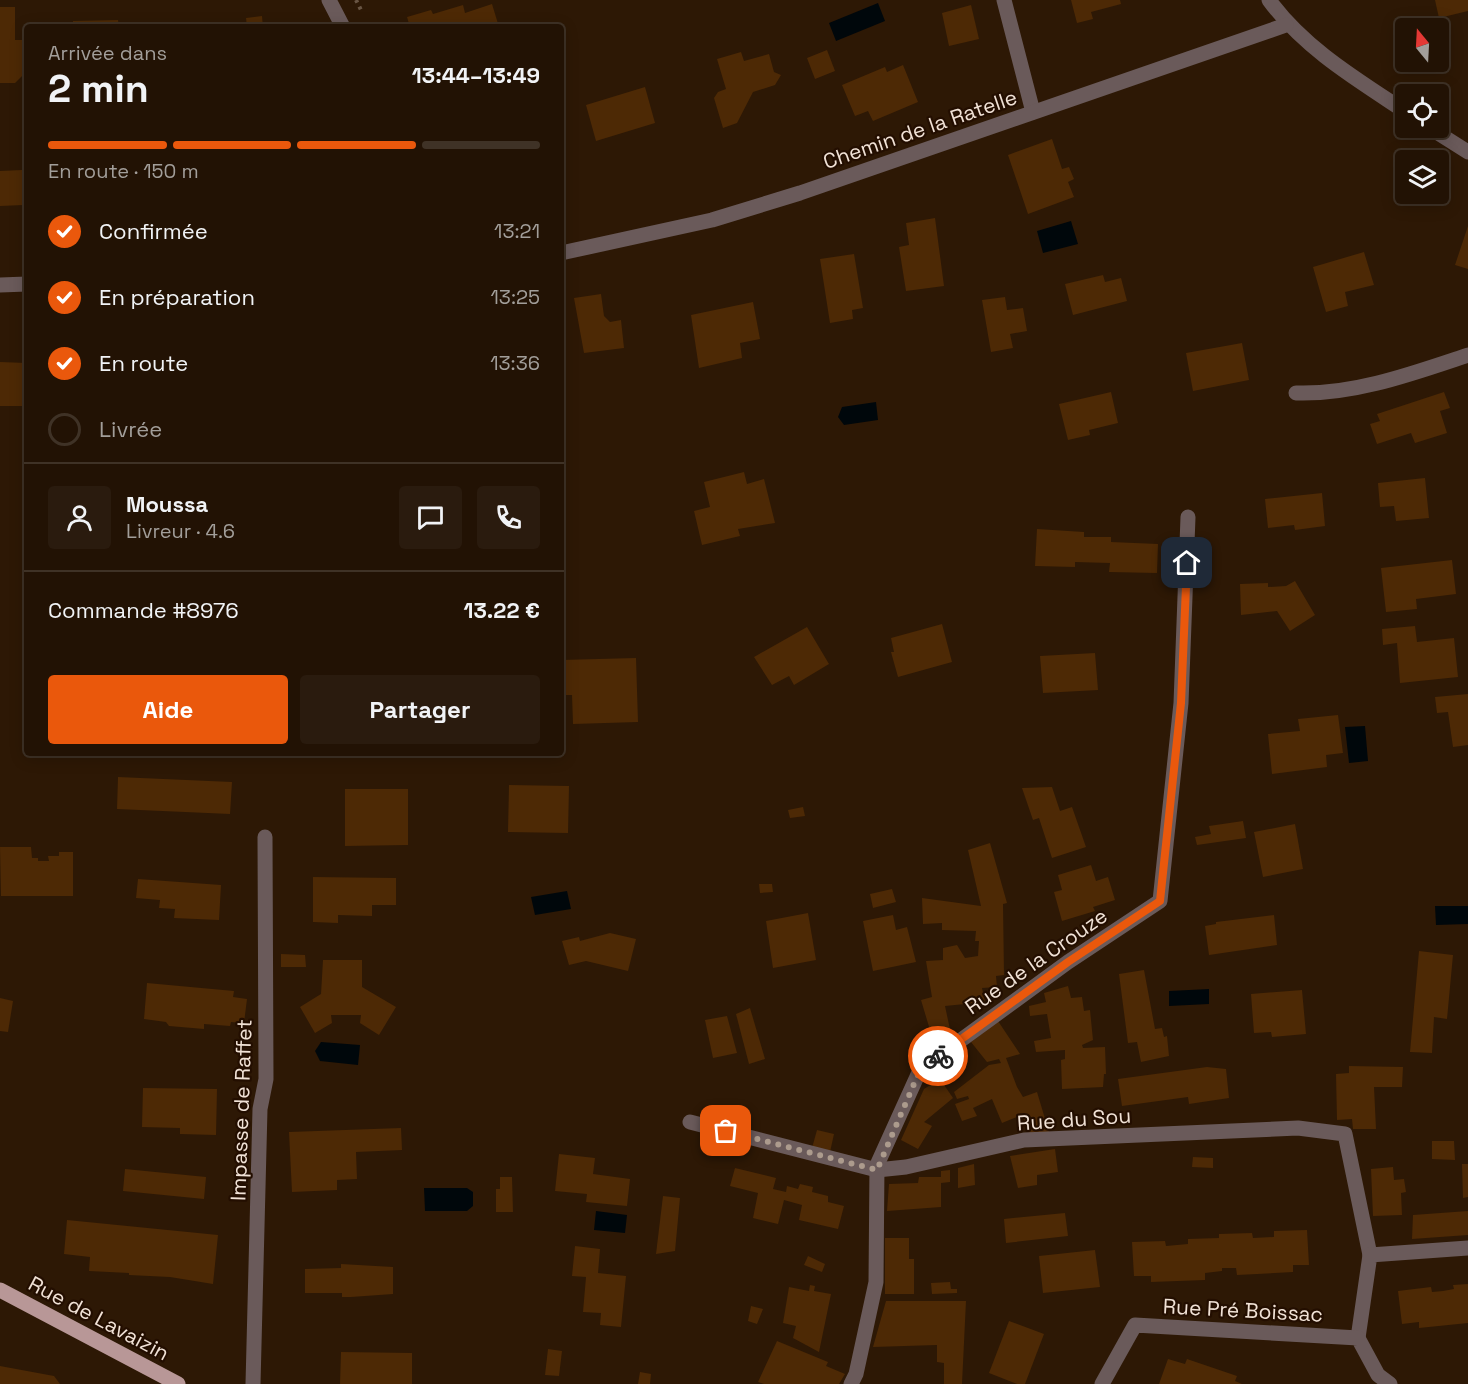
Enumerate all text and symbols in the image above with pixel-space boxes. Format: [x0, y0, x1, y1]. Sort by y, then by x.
north arrow [1395, 18, 1449, 72]
map controls [1395, 18, 1449, 204]
text: Arrivée dans [48, 40, 167, 66]
text: 13:44–13:49 [412, 61, 540, 89]
text: 2 min [48, 64, 149, 113]
street label: Chemin de la Ratelle [819, 83, 1021, 175]
button: locate [1395, 84, 1449, 138]
button: layers [1395, 150, 1449, 204]
text: En route · 150 m [48, 158, 199, 184]
icon: check [48, 215, 81, 248]
text: Confirmée [99, 217, 208, 245]
text: 13:21 [494, 218, 540, 244]
icon: check [48, 281, 81, 314]
text: En préparation [99, 283, 255, 311]
text: 13:25 [490, 284, 540, 310]
icon: check [48, 347, 81, 380]
text: En route [99, 349, 188, 377]
text: 13:36 [490, 350, 540, 376]
text: Livrée [99, 415, 162, 443]
button: person [48, 486, 111, 549]
button: chat [399, 486, 462, 549]
button: phone [477, 486, 540, 549]
text: Moussa [126, 490, 208, 518]
text: Livreur · 4.6 [126, 518, 235, 544]
pin [1161, 537, 1212, 588]
icon: home [1170, 546, 1203, 579]
text: Commande #8976 [48, 596, 239, 624]
text: 13.22 € [463, 596, 540, 624]
button: Aide [48, 675, 288, 744]
button: Partager [300, 675, 540, 744]
street label: Rue de la Crouze [960, 902, 1112, 1020]
street label: Impasse de Raffet [224, 1019, 258, 1201]
courier [908, 1026, 968, 1086]
icon: bike [922, 1040, 955, 1073]
street label: Rue du Sou [1016, 1102, 1132, 1136]
pin [700, 1105, 751, 1156]
icon: bag [709, 1114, 742, 1147]
street label: Rue de Lavaizin [24, 1270, 174, 1366]
street label: Rue Pré Boissac [1162, 1292, 1324, 1328]

